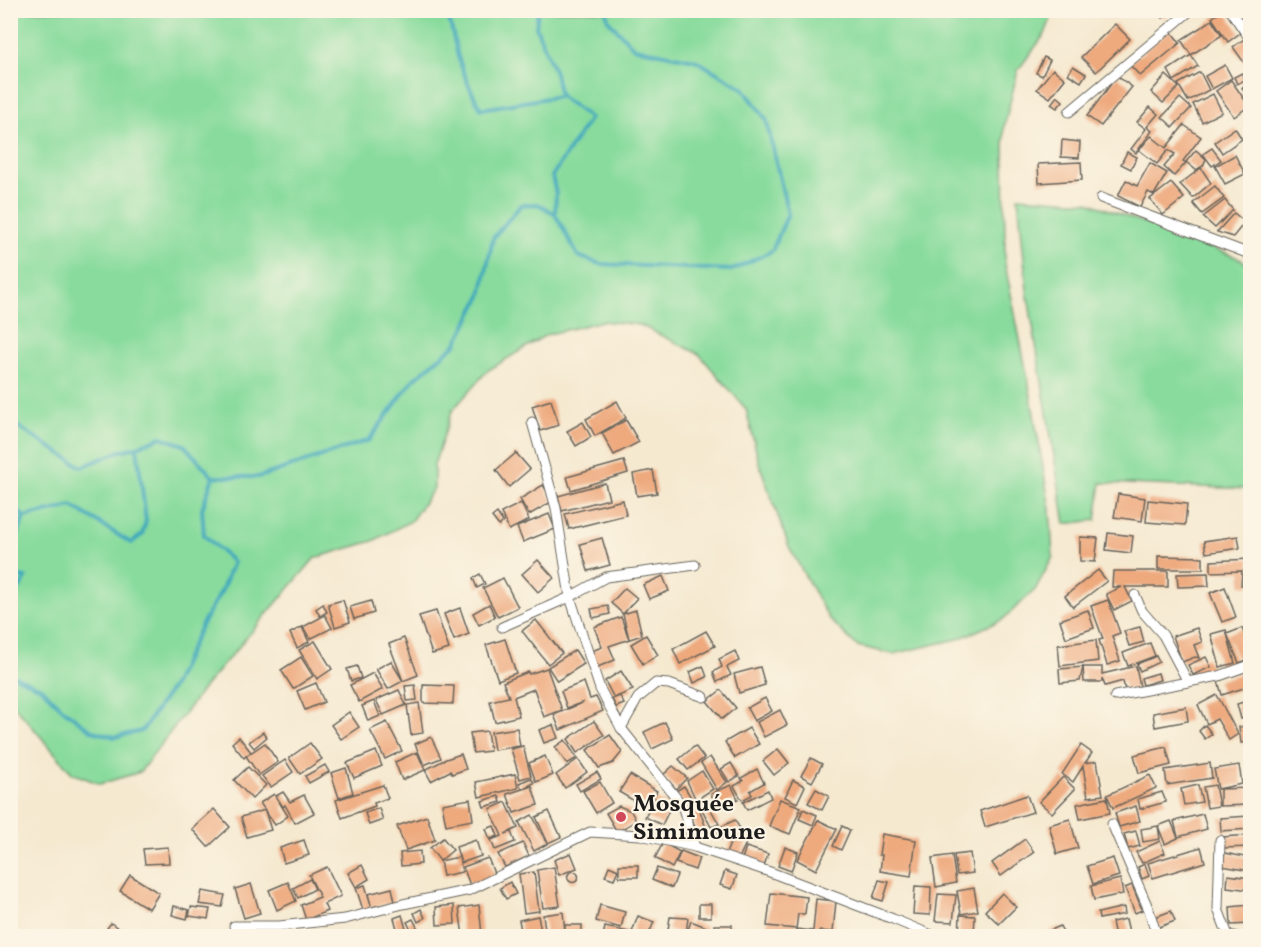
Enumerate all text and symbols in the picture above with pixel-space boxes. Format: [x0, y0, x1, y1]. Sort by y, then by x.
place label: Mosquée Simimoune [633, 788, 765, 850]
marker: Mosquée Simimoune [614, 810, 628, 824]

